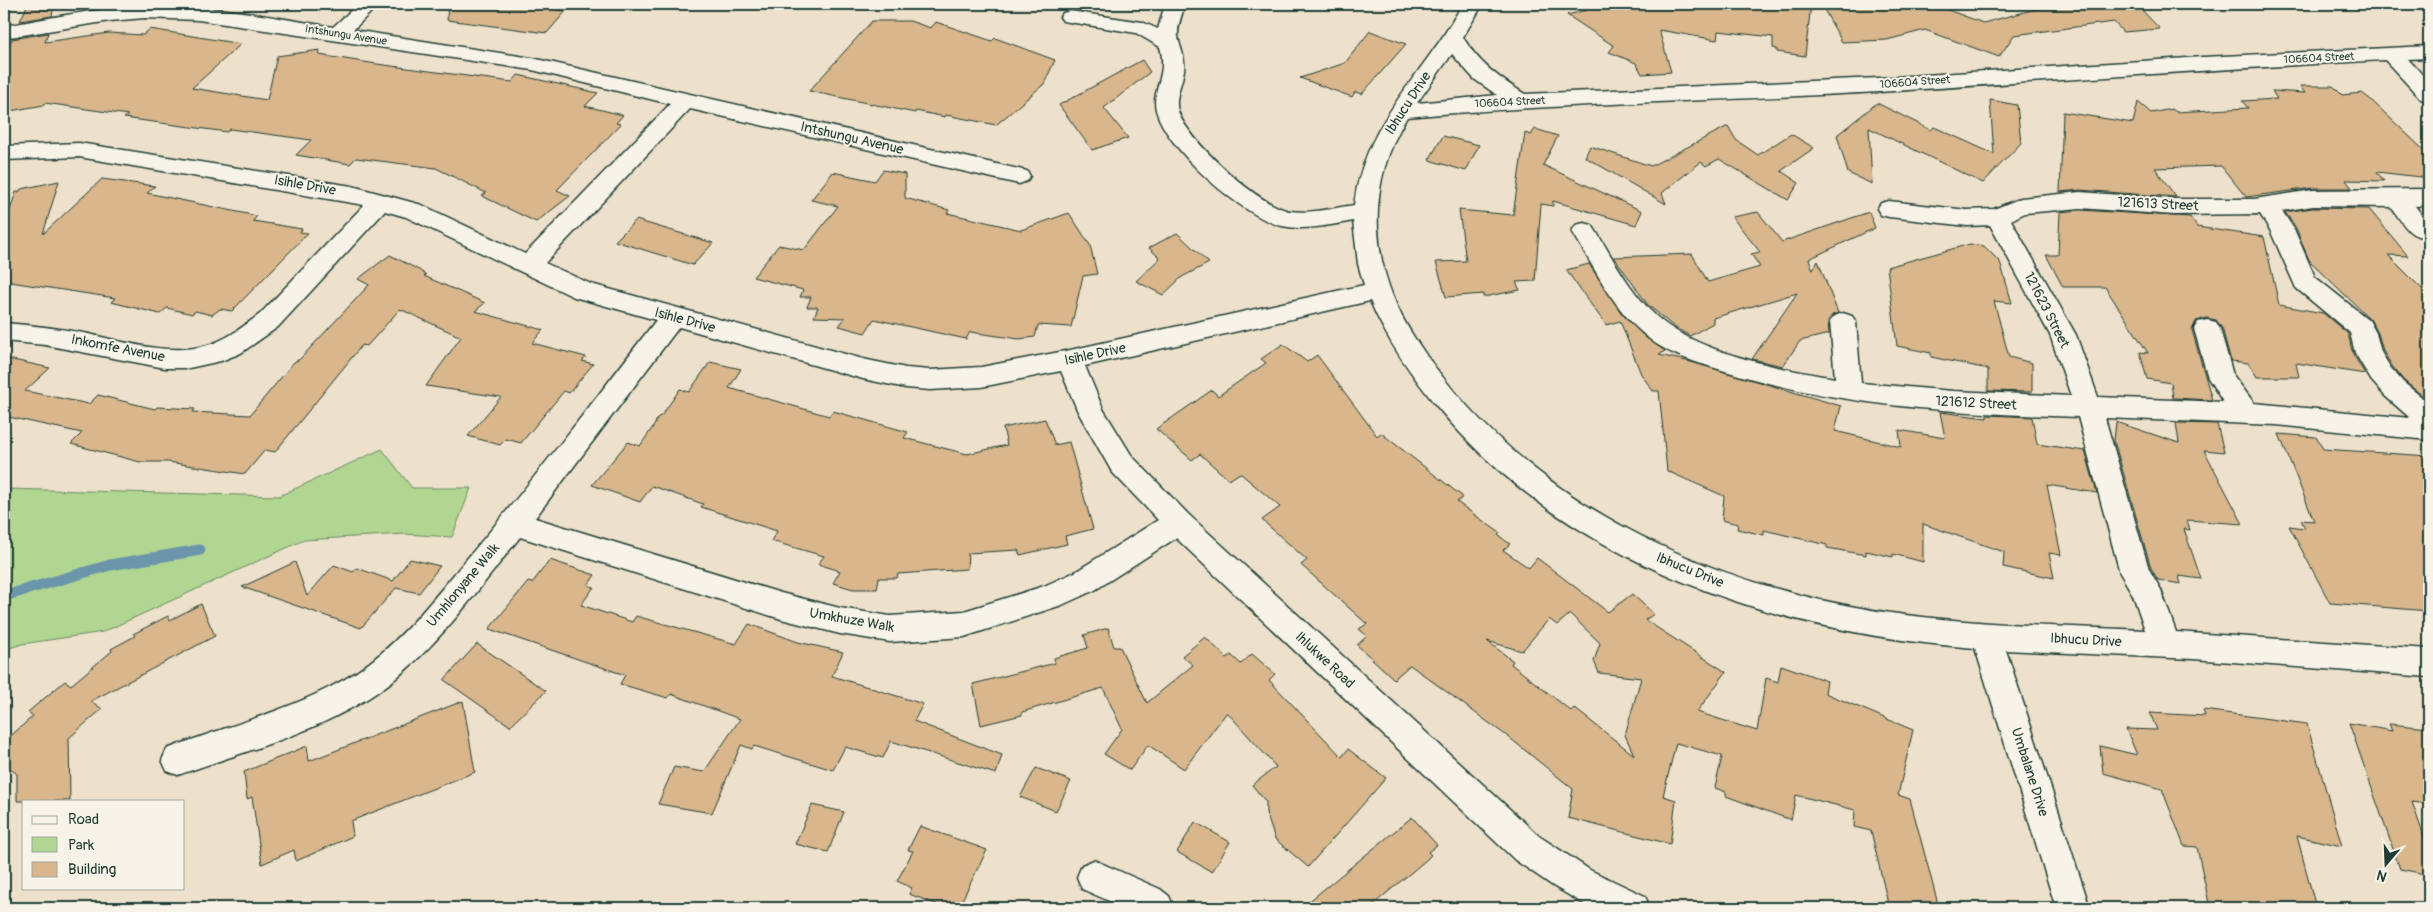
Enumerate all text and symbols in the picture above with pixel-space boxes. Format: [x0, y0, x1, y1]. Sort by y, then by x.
street label: Intshungu Avenue [304, 22, 388, 48]
street label: 106604 Street [2283, 50, 2355, 66]
street label: Ibhucu Drive [1381, 68, 1435, 138]
street label: 106604 Street [1879, 73, 1951, 91]
street label: 106604 Street [1474, 94, 1546, 110]
street label: Intshungu Avenue [799, 118, 905, 158]
street label: Isihle Drive [273, 171, 337, 199]
street label: 121613 Street [2117, 193, 2199, 215]
street label: 121623 Street [2021, 269, 2074, 351]
street label: Isihle Drive [653, 304, 717, 336]
street label: Inkomfe Avenue [70, 331, 166, 365]
street label: Isihle Drive [1063, 339, 1127, 369]
street label: 121612 Street [1935, 392, 2017, 414]
street label: Umhlonyane Walk [423, 540, 503, 630]
street label: Ibhucu Drive [1654, 549, 1726, 591]
street label: Umkhuze Walk [808, 604, 896, 636]
street label: Ihlukwe Road [1292, 628, 1358, 692]
street label: Ibhucu Drive [2050, 630, 2122, 650]
street label: Umbalane Drive [2008, 725, 2052, 819]
legend [22, 800, 185, 890]
text: Road [68, 810, 99, 829]
text: Park [68, 836, 95, 855]
north arrow [2360, 840, 2410, 890]
text: Building [68, 860, 116, 879]
text: N [2375, 866, 2389, 885]

